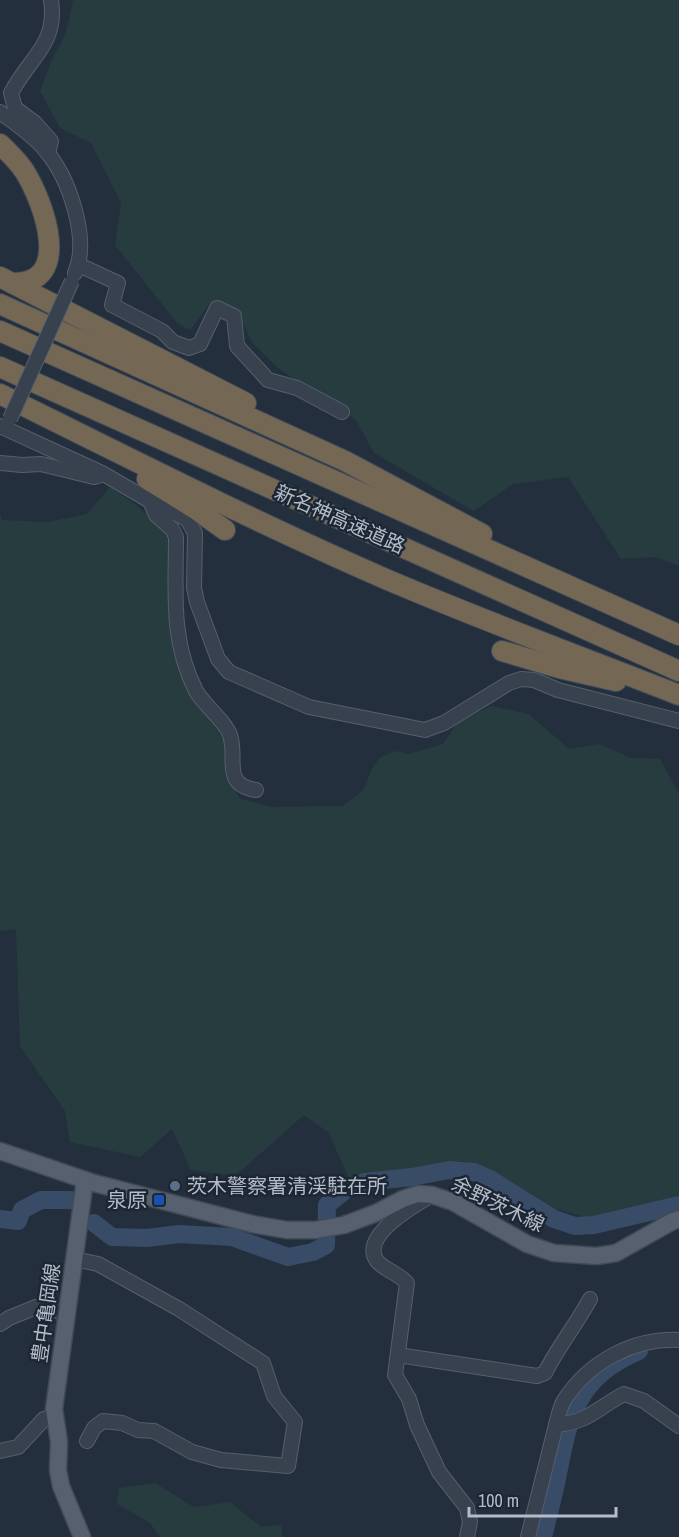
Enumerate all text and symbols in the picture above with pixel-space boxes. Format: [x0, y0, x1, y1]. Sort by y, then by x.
street label: 新名神高速道路 [271, 478, 410, 559]
street label: 余野茨木線 [447, 1169, 549, 1238]
place label: 茨木警察署清渓駐在所 [187, 1172, 387, 1199]
marker: 茨木警察署清渓駐在所 [168, 1179, 182, 1193]
place label: 泉原 [107, 1186, 147, 1213]
marker: 泉原 [152, 1193, 166, 1207]
street label: 豊中亀岡線 [25, 1262, 66, 1364]
scale bar [469, 1480, 616, 1518]
text: 100 m [478, 1488, 519, 1513]

